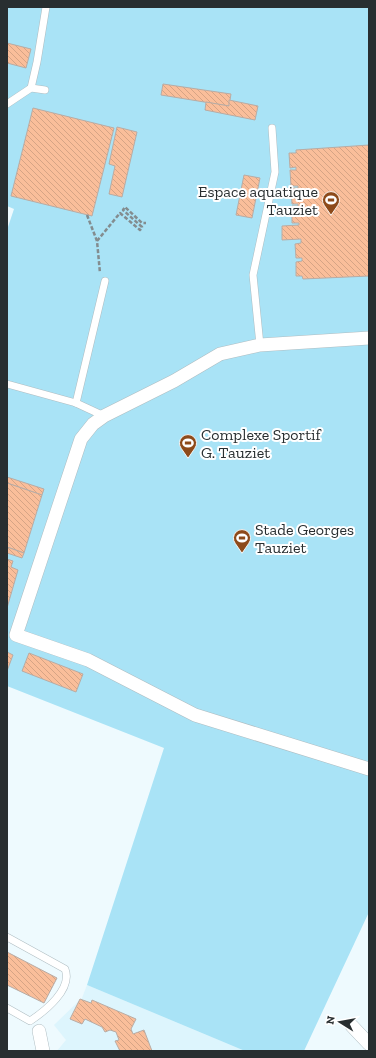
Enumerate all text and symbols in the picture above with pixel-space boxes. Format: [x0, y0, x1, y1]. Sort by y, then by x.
place label: Espace aquatique Tauziet [198, 182, 318, 219]
sports icon: Espace aquatique Tauziet [321, 190, 341, 215]
place label: Complexe Sportif G. Tauziet [201, 425, 323, 462]
sports icon: Complexe Sportif G. Tauziet [178, 433, 198, 458]
place label: Stade Georges Tauziet [255, 520, 354, 557]
sports icon: Stade Georges Tauziet [232, 528, 252, 553]
north arrow [320, 1002, 360, 1042]
text: N [323, 1014, 338, 1026]

